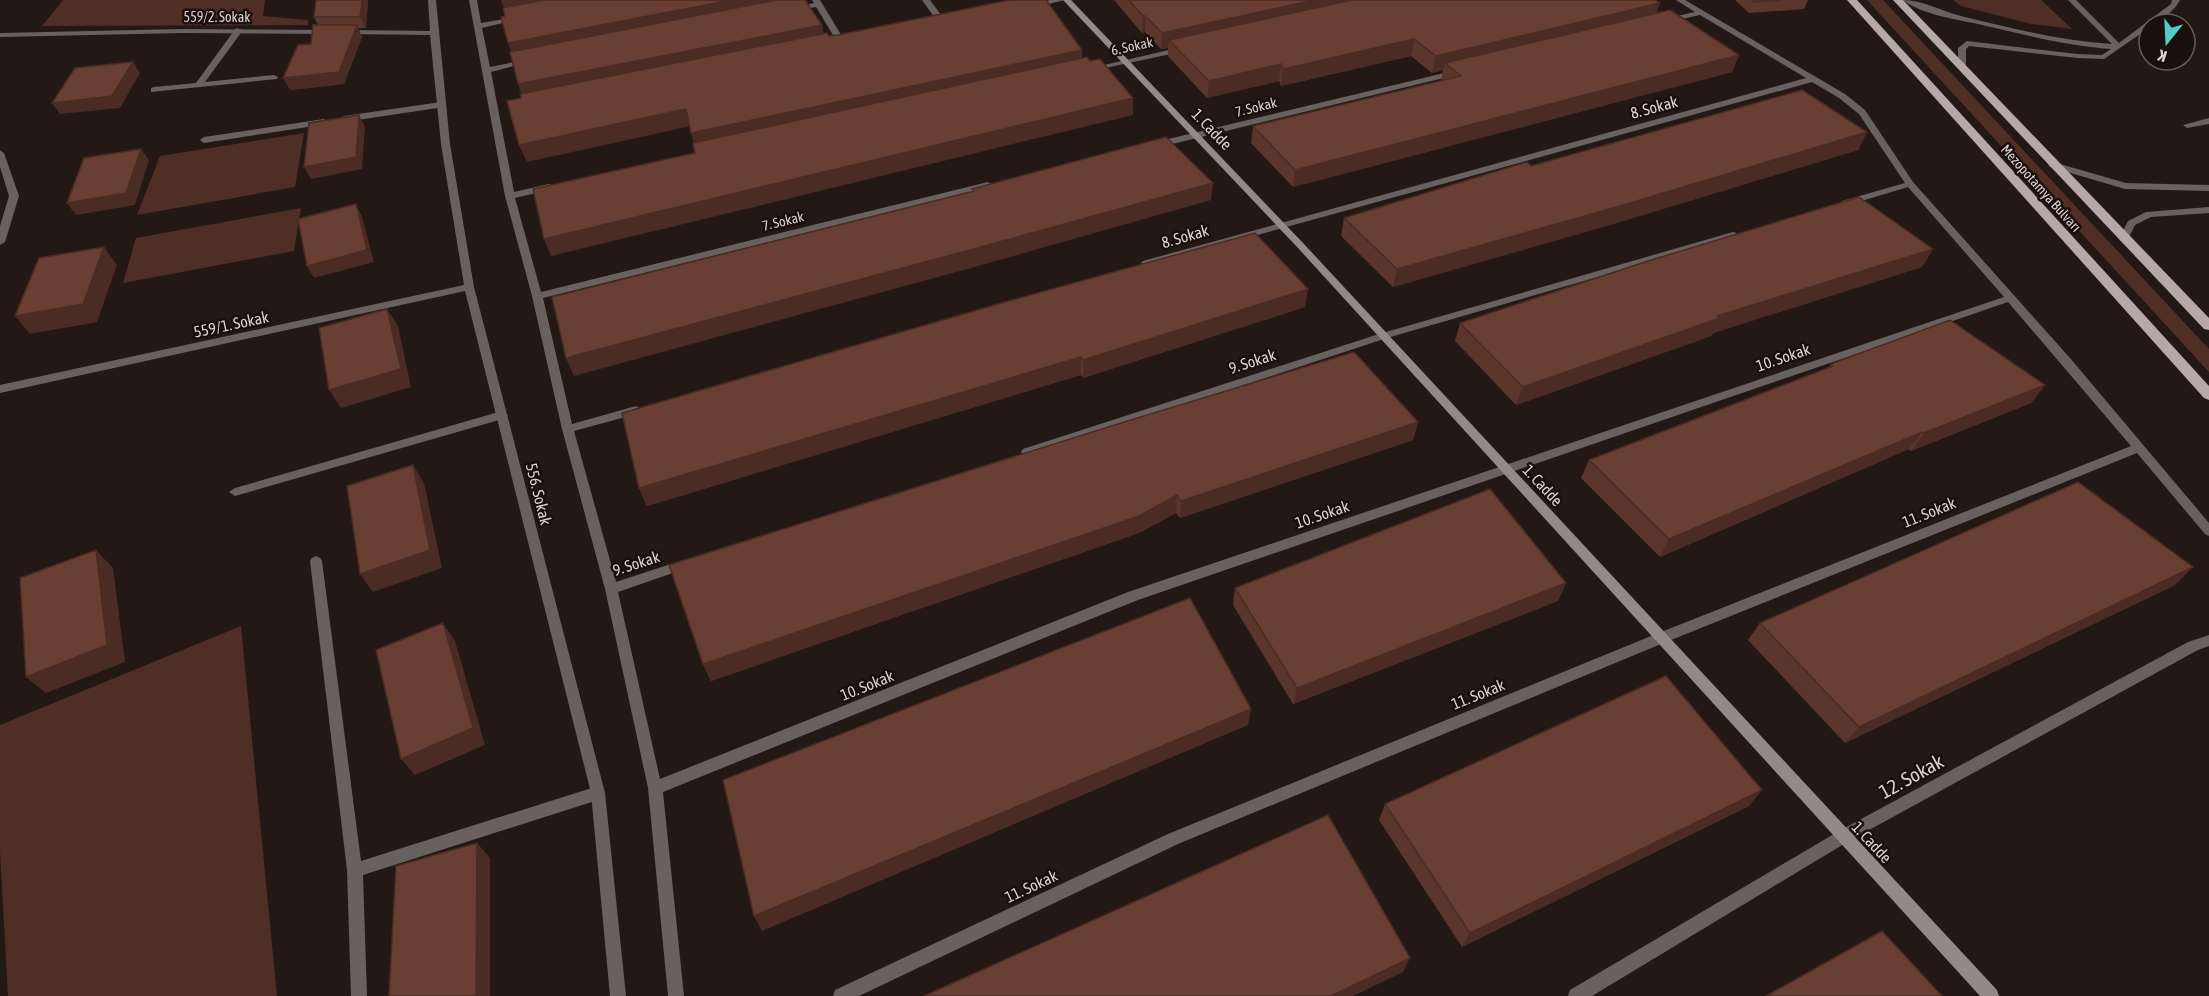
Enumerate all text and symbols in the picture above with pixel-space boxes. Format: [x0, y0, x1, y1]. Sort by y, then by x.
street label: 559/2. Sokak [184, 9, 250, 25]
north arrow [2137, 12, 2197, 72]
street label: 6. Sokak [1110, 34, 1154, 58]
text: K [2156, 46, 2169, 66]
street label: 8. Sokak [1628, 92, 1680, 122]
street label: 7. Sokak [1234, 94, 1278, 120]
street label: 1. Cadde [1188, 105, 1236, 153]
street label: Mezopotamya Bulvarı [1998, 141, 2084, 235]
street label: 7. Sokak [761, 208, 805, 234]
street label: 8. Sokak [1159, 221, 1211, 251]
street label: 559/1. Sokak [192, 307, 270, 341]
street label: 10. Sokak [1754, 339, 1812, 375]
street label: 9. Sokak [1226, 345, 1278, 377]
street label: 556. Sokak [523, 461, 555, 527]
street label: 1. Cadde [1519, 461, 1567, 509]
street label: 11. Sokak [1900, 493, 1958, 531]
street label: 10. Sokak [1293, 496, 1351, 532]
street label: 9. Sokak [610, 547, 662, 579]
street label: 10. Sokak [838, 666, 896, 704]
street label: 11. Sokak [1449, 675, 1507, 713]
street label: 12. Sokak [1875, 749, 1947, 803]
street label: 1. Cadde [1848, 818, 1896, 866]
street label: 11. Sokak [1002, 866, 1060, 906]

